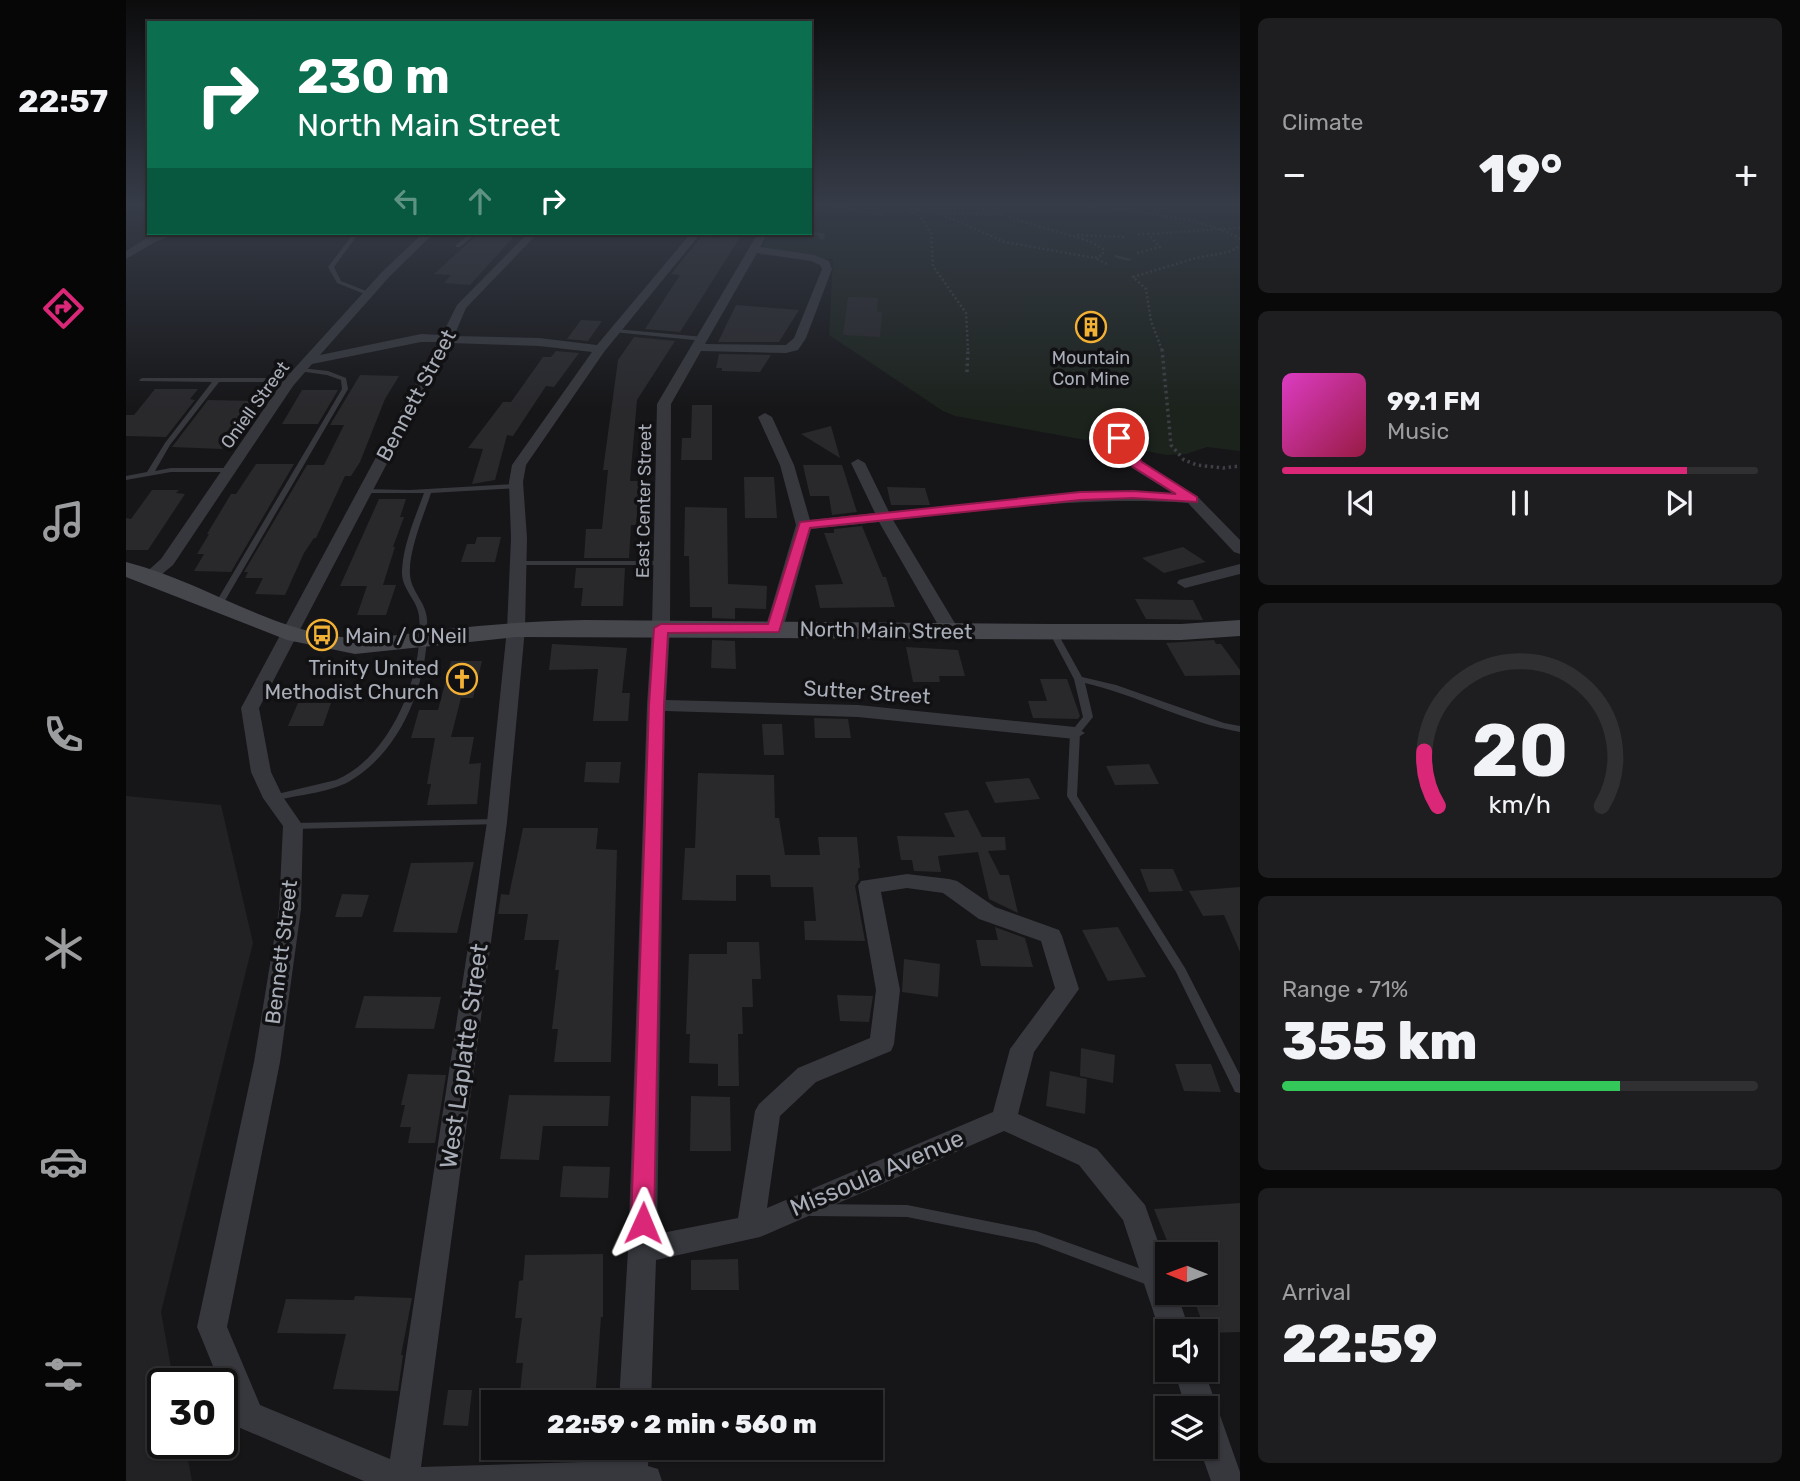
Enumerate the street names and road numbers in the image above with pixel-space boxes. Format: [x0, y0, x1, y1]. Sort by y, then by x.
street label: Bennett Street [371, 325, 461, 465]
street label: Oniell Street [216, 357, 294, 453]
street label: East Center Street [632, 424, 656, 578]
street label: North Main Street [799, 616, 973, 644]
street label: Sutter Street [803, 675, 931, 709]
street label: Bennett Street [260, 878, 302, 1026]
street label: West Laplatte Street [434, 942, 494, 1170]
street label: Missoula Avenue [786, 1124, 968, 1222]

